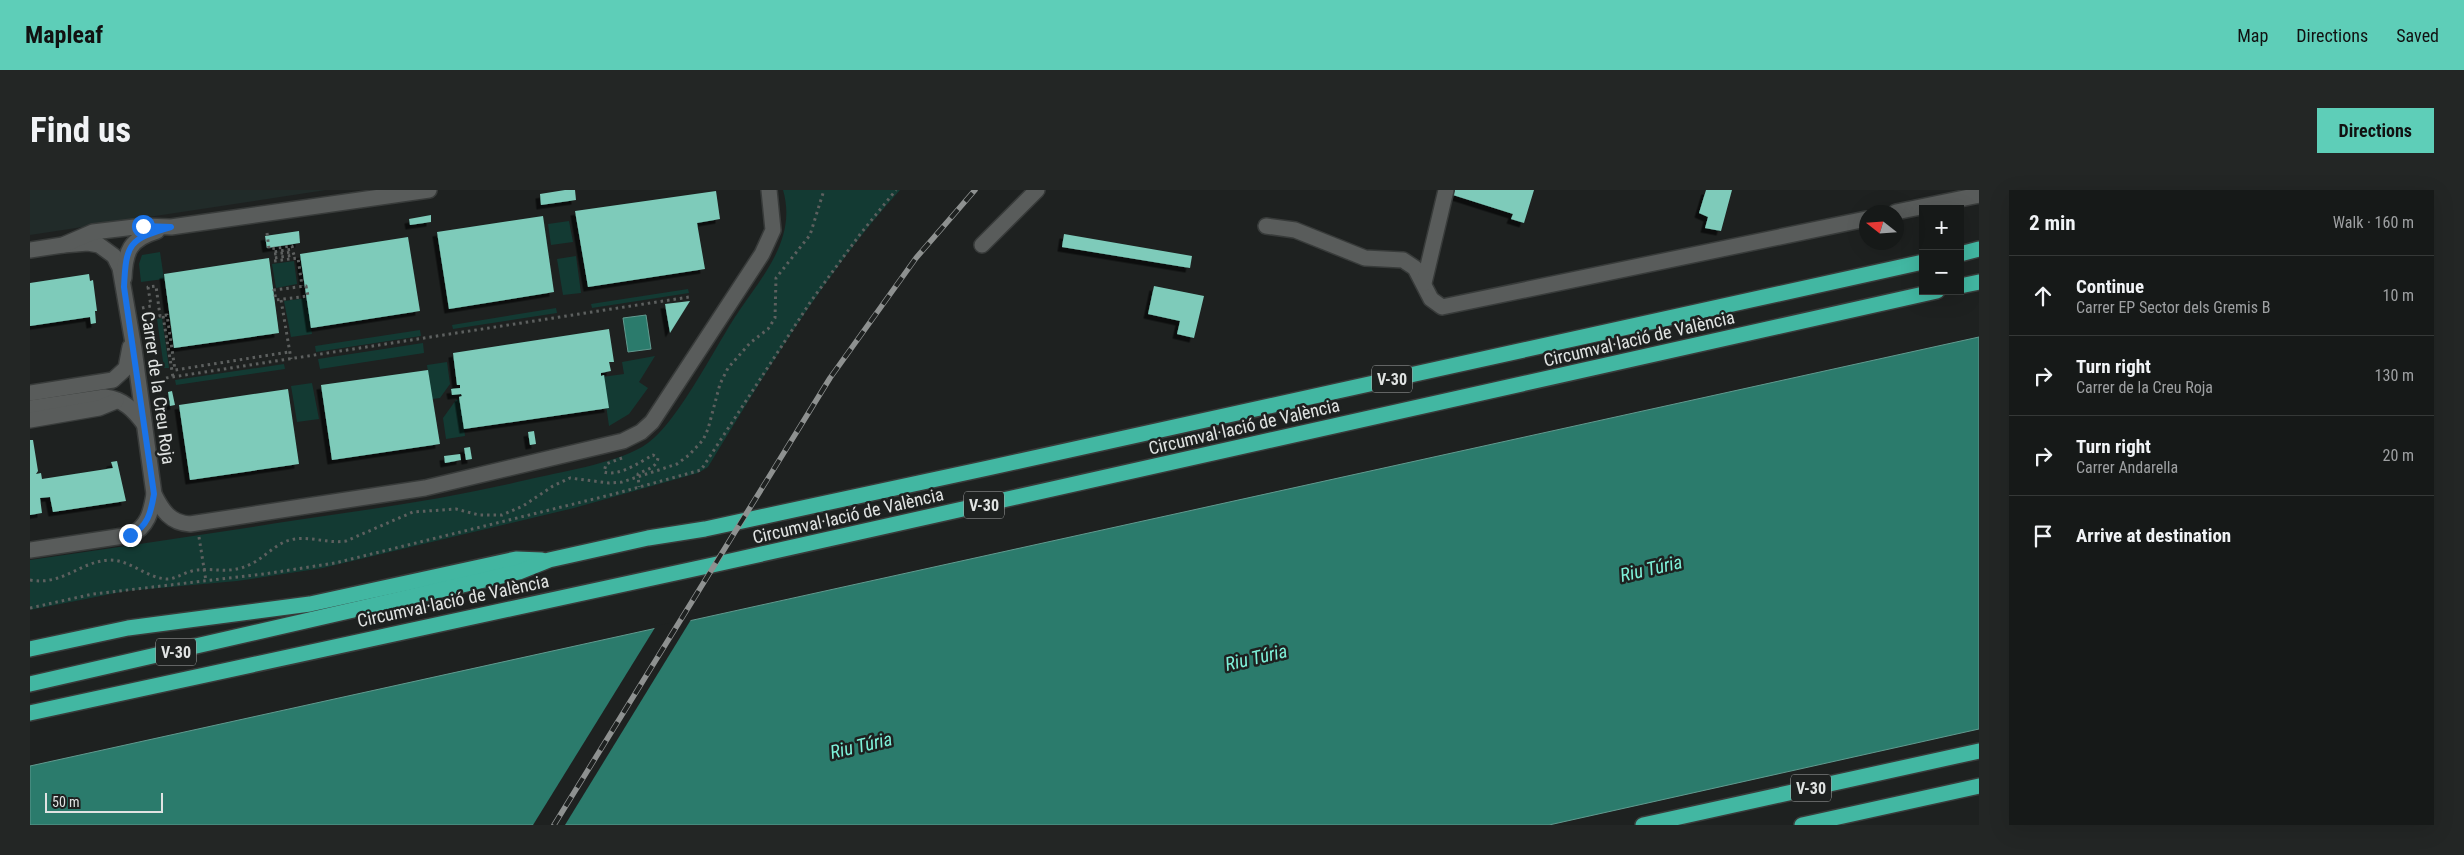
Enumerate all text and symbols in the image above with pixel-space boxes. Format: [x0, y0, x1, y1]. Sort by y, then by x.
text: Mapleaf [25, 21, 103, 49]
text: Map [2237, 25, 2268, 46]
text: Directions [2296, 25, 2368, 46]
text: Saved [2396, 25, 2439, 46]
button: Directions [2317, 108, 2434, 153]
text: Find us [30, 110, 131, 151]
north arrow [1859, 205, 1904, 250]
map controls [1919, 205, 1964, 295]
button: + [1919, 205, 1964, 250]
text: 2 min [2029, 211, 2076, 235]
text: Walk · 160 m [2333, 213, 2414, 232]
route start [132, 215, 155, 238]
button: − [1919, 250, 1964, 295]
text: Continue [2076, 275, 2144, 298]
icon: ahead [2029, 282, 2057, 310]
text: 10 m [2382, 286, 2414, 305]
text: Carrer EP Sector dels Gremis B [2076, 298, 2270, 317]
street label: Circumval·lació de València [1541, 306, 1736, 371]
street label: Carrer de la Creu Roja [137, 310, 180, 466]
text: Turn right [2076, 355, 2151, 378]
icon: right [2029, 362, 2057, 390]
road number: V-30 [1372, 365, 1412, 392]
text: 130 m [2375, 366, 2414, 385]
text: Carrer de la Creu Roja [2076, 378, 2213, 397]
street label: Circumval·lació de València [1146, 394, 1341, 459]
text: Turn right [2076, 435, 2151, 458]
icon: right [2029, 442, 2057, 470]
text: 20 m [2382, 446, 2414, 465]
text: Carrer Andarella [2076, 458, 2178, 477]
street label: Circumval·lació de València [750, 483, 945, 548]
road number: V-30 [964, 492, 1004, 518]
icon: arrive [2029, 522, 2057, 550]
route end [119, 524, 142, 547]
text: Arrive at destination [2076, 524, 2231, 547]
water label: Riu Túria [1618, 550, 1684, 587]
street label: Circumval·lació de València [355, 570, 551, 631]
road number: V-30 [156, 638, 196, 666]
water label: Riu Túria [1223, 639, 1289, 676]
water label: Riu Túria [828, 727, 894, 764]
road number: V-30 [1791, 774, 1831, 802]
scale bar [45, 790, 162, 813]
text: 50 m [52, 794, 80, 810]

